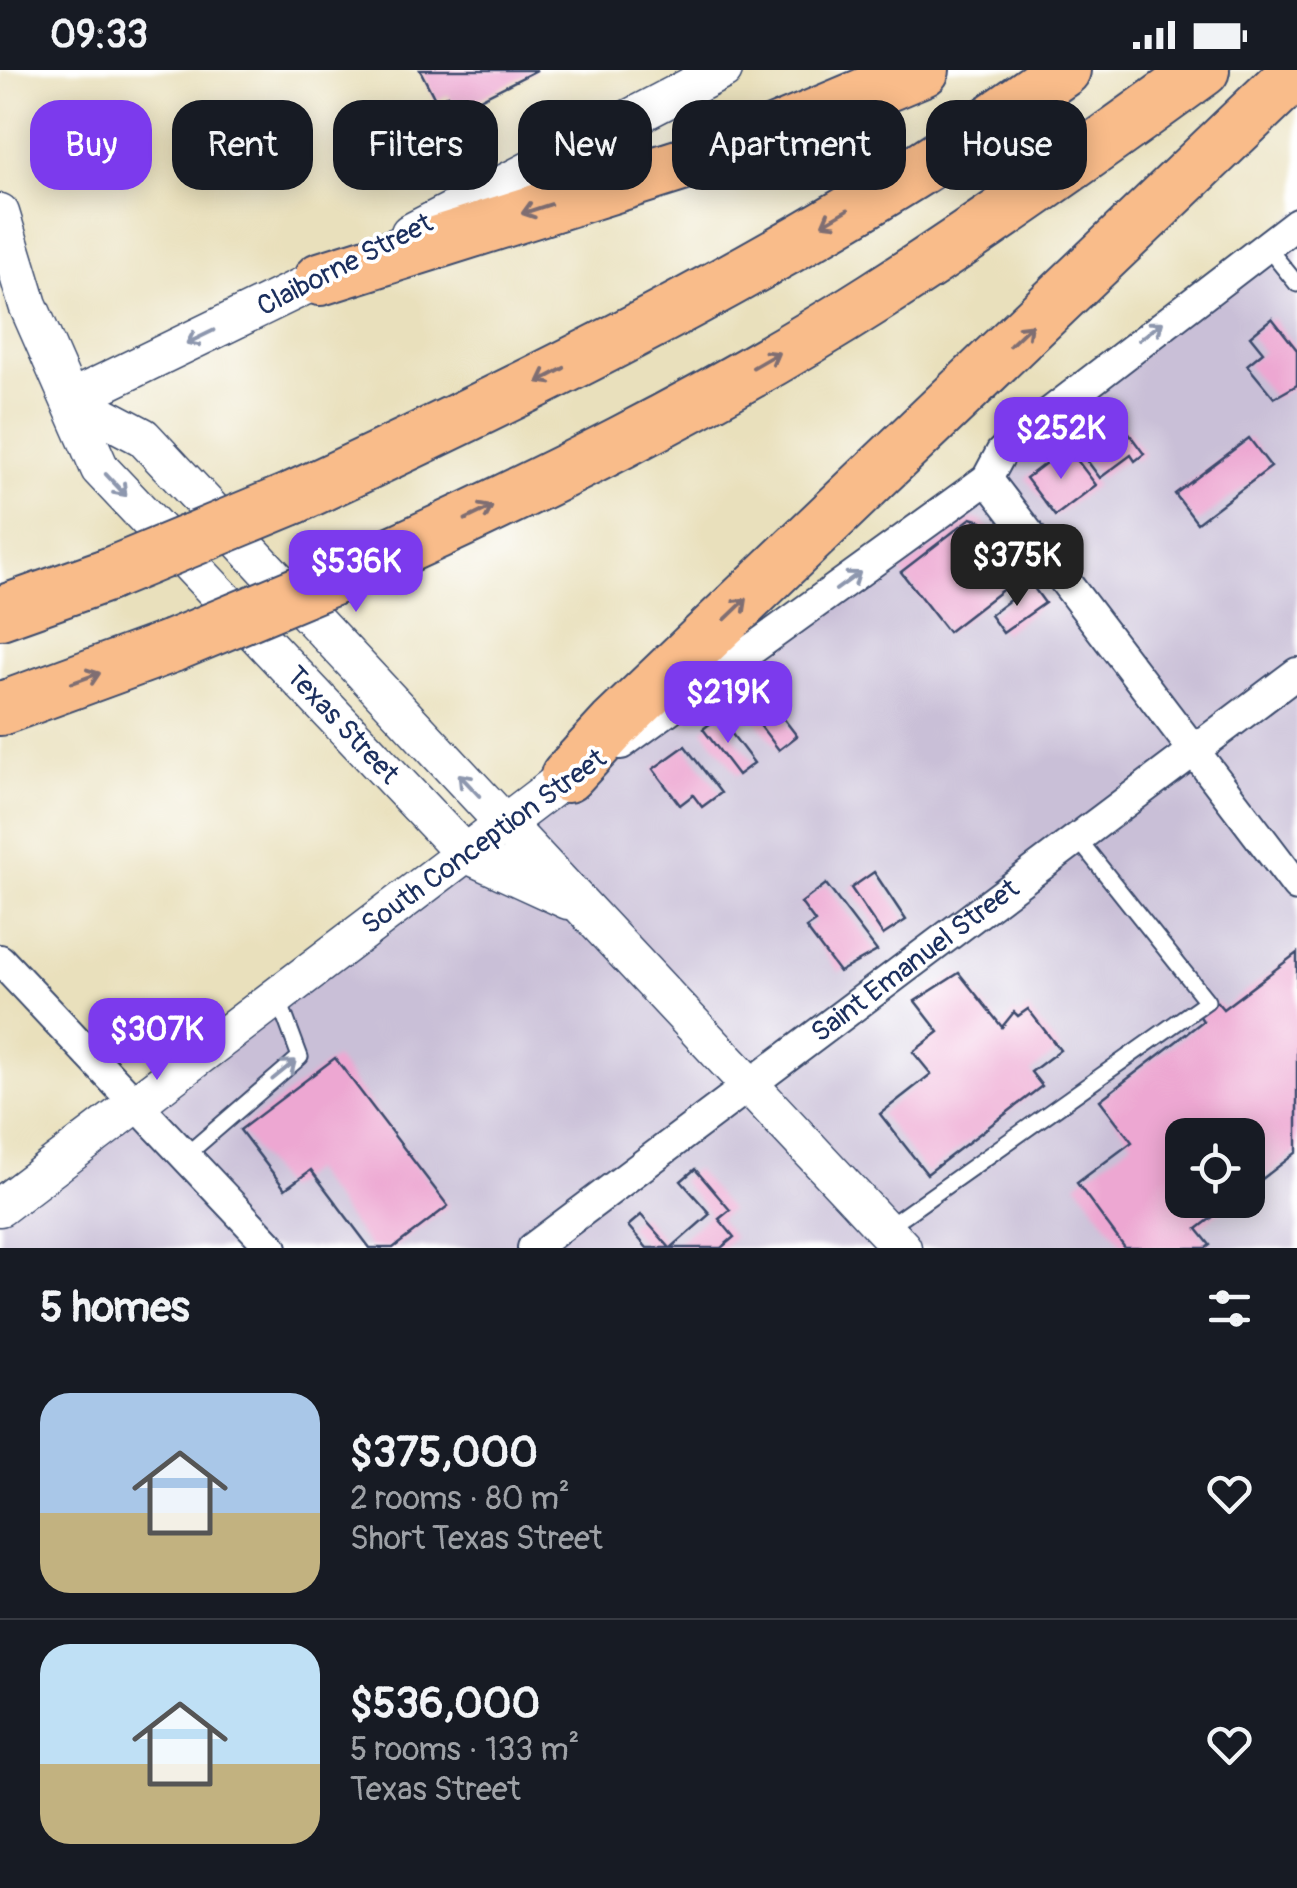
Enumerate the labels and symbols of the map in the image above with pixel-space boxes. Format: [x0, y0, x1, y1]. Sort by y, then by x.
one-way arrow [520, 202, 552, 220]
street label: Claiborne Street [251, 205, 439, 324]
one-way arrow [821, 208, 850, 228]
one-way arrow [1137, 321, 1164, 342]
one-way arrow [1008, 323, 1032, 347]
one-way arrow [185, 329, 215, 348]
one-way arrow [751, 350, 779, 370]
one-way arrow [537, 366, 566, 385]
pin: $252K [991, 397, 1131, 482]
one-way arrow [104, 472, 127, 497]
one-way arrow [464, 503, 494, 522]
pin: $375K [947, 524, 1087, 609]
pin: $536K [286, 530, 426, 615]
one-way arrow [834, 571, 861, 592]
one-way arrow [723, 597, 747, 621]
street label: Texas Street [279, 659, 407, 792]
pin: $219K [658, 661, 798, 746]
one-way arrow [71, 667, 101, 685]
street label: South Conception Street [355, 741, 614, 943]
one-way arrow [458, 773, 481, 798]
street label: Saint Emanuel Street [804, 871, 1026, 1050]
pin: $307K [87, 998, 227, 1083]
one-way arrow [270, 1060, 297, 1081]

